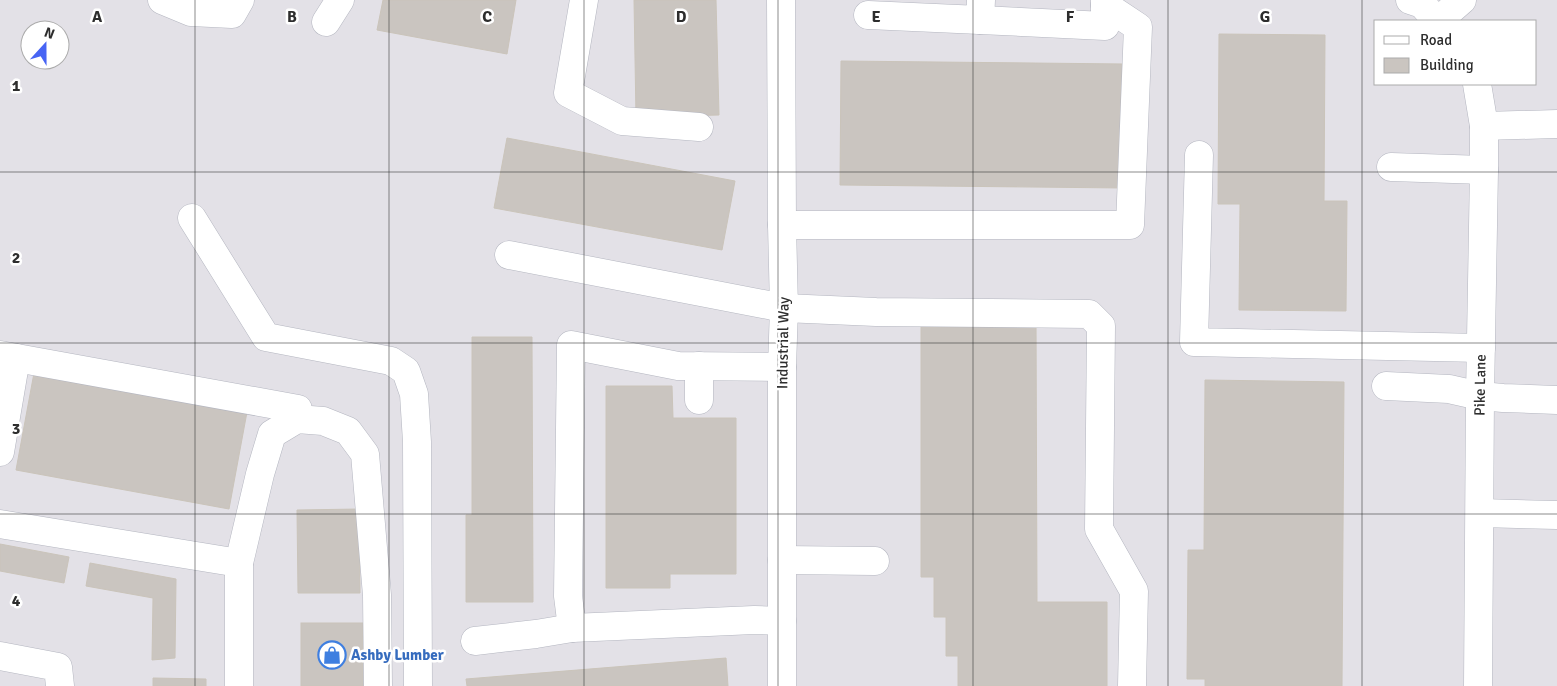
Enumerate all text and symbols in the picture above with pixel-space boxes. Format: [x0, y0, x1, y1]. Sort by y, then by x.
text: A [92, 7, 103, 27]
text: B [287, 7, 297, 27]
text: C [482, 7, 492, 27]
text: D [676, 7, 687, 27]
text: E [871, 7, 881, 27]
text: F [1066, 7, 1075, 27]
text: G [1260, 7, 1270, 27]
north arrow [20, 20, 70, 70]
legend [1374, 20, 1537, 85]
text: N [42, 24, 57, 43]
text: Road [1420, 31, 1452, 49]
text: Building [1420, 56, 1474, 74]
text: 1 [12, 76, 21, 96]
text: 2 [12, 248, 20, 268]
street label: Industrial Way [773, 297, 793, 389]
street label: Pike Lane [1470, 354, 1490, 416]
text: 3 [12, 419, 20, 439]
text: 4 [12, 591, 21, 611]
shop icon: Ashby Lumber [317, 640, 347, 670]
place label: Ashby Lumber [351, 646, 444, 664]

